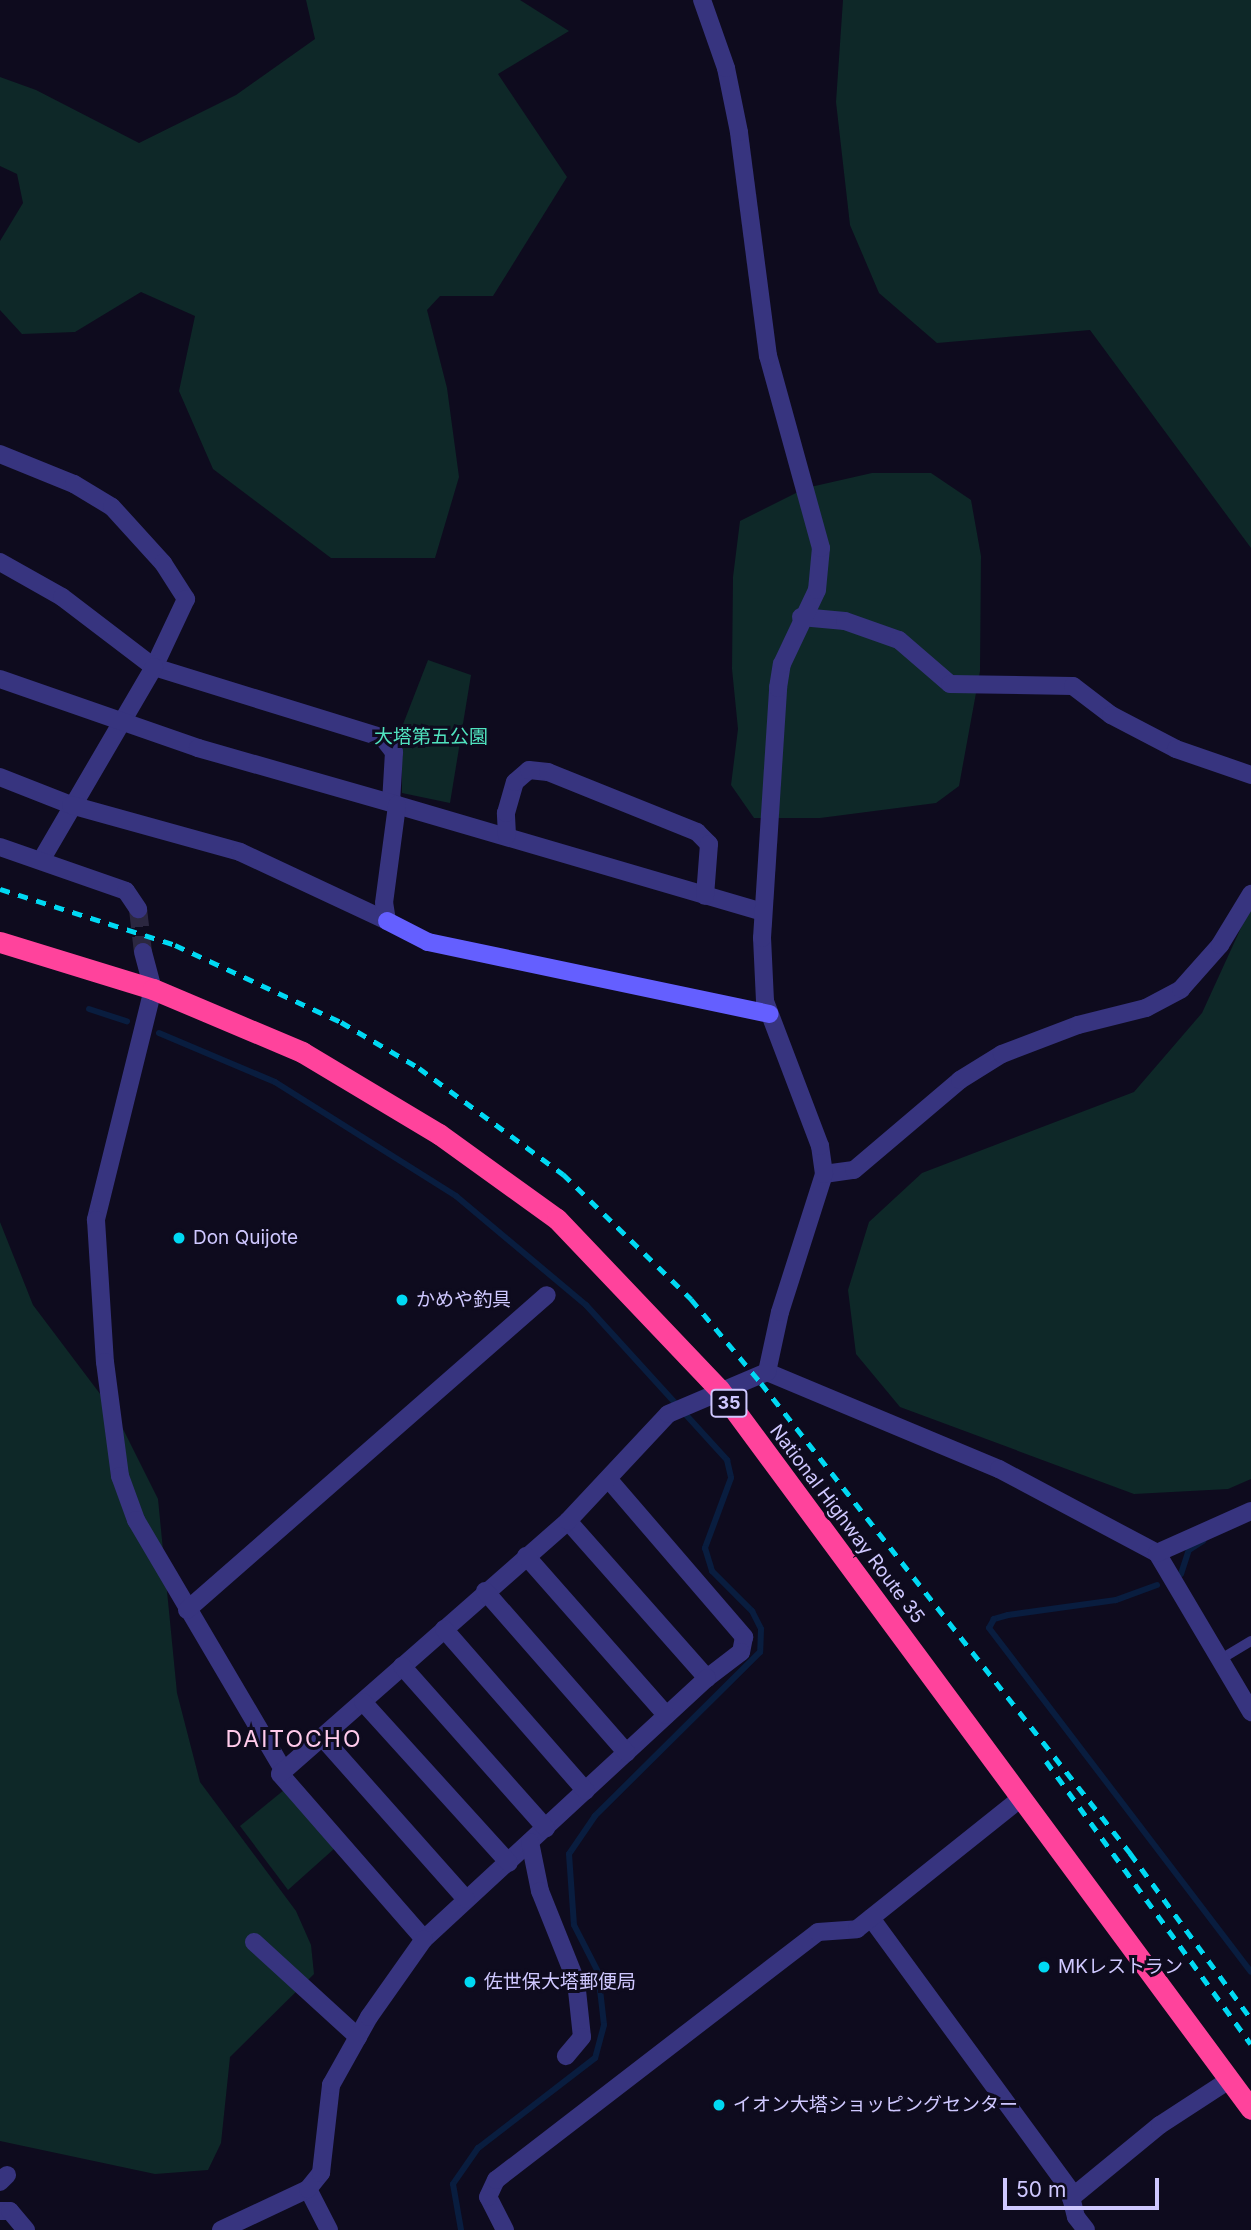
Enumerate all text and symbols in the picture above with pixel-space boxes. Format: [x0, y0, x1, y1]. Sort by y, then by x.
park label: 大塔第五公園 [374, 726, 488, 748]
place label: Don Quijote [193, 1227, 298, 1249]
marker: Don Quijote [171, 1230, 187, 1246]
place label: かめや釣具 [416, 1289, 511, 1311]
marker: かめや釣具 [394, 1292, 410, 1308]
road number: 35 [710, 1388, 748, 1418]
street label: National Highway Route 35 [765, 1420, 929, 1628]
district label: DAITOCHO [226, 1725, 362, 1753]
place label: MKレストラン [1058, 1956, 1183, 1978]
marker: MKレストラン [1036, 1959, 1052, 1975]
place label: 佐世保大塔郵便局 [484, 1971, 636, 1993]
marker: 佐世保大塔郵便局 [462, 1974, 478, 1990]
place label: イオン大塔ショッピングセンター [733, 2094, 1018, 2116]
marker: イオン大塔ショッピングセンター [711, 2097, 727, 2113]
scale bar [1006, 2164, 1162, 2208]
text: 50 m [1016, 2177, 1066, 2202]

